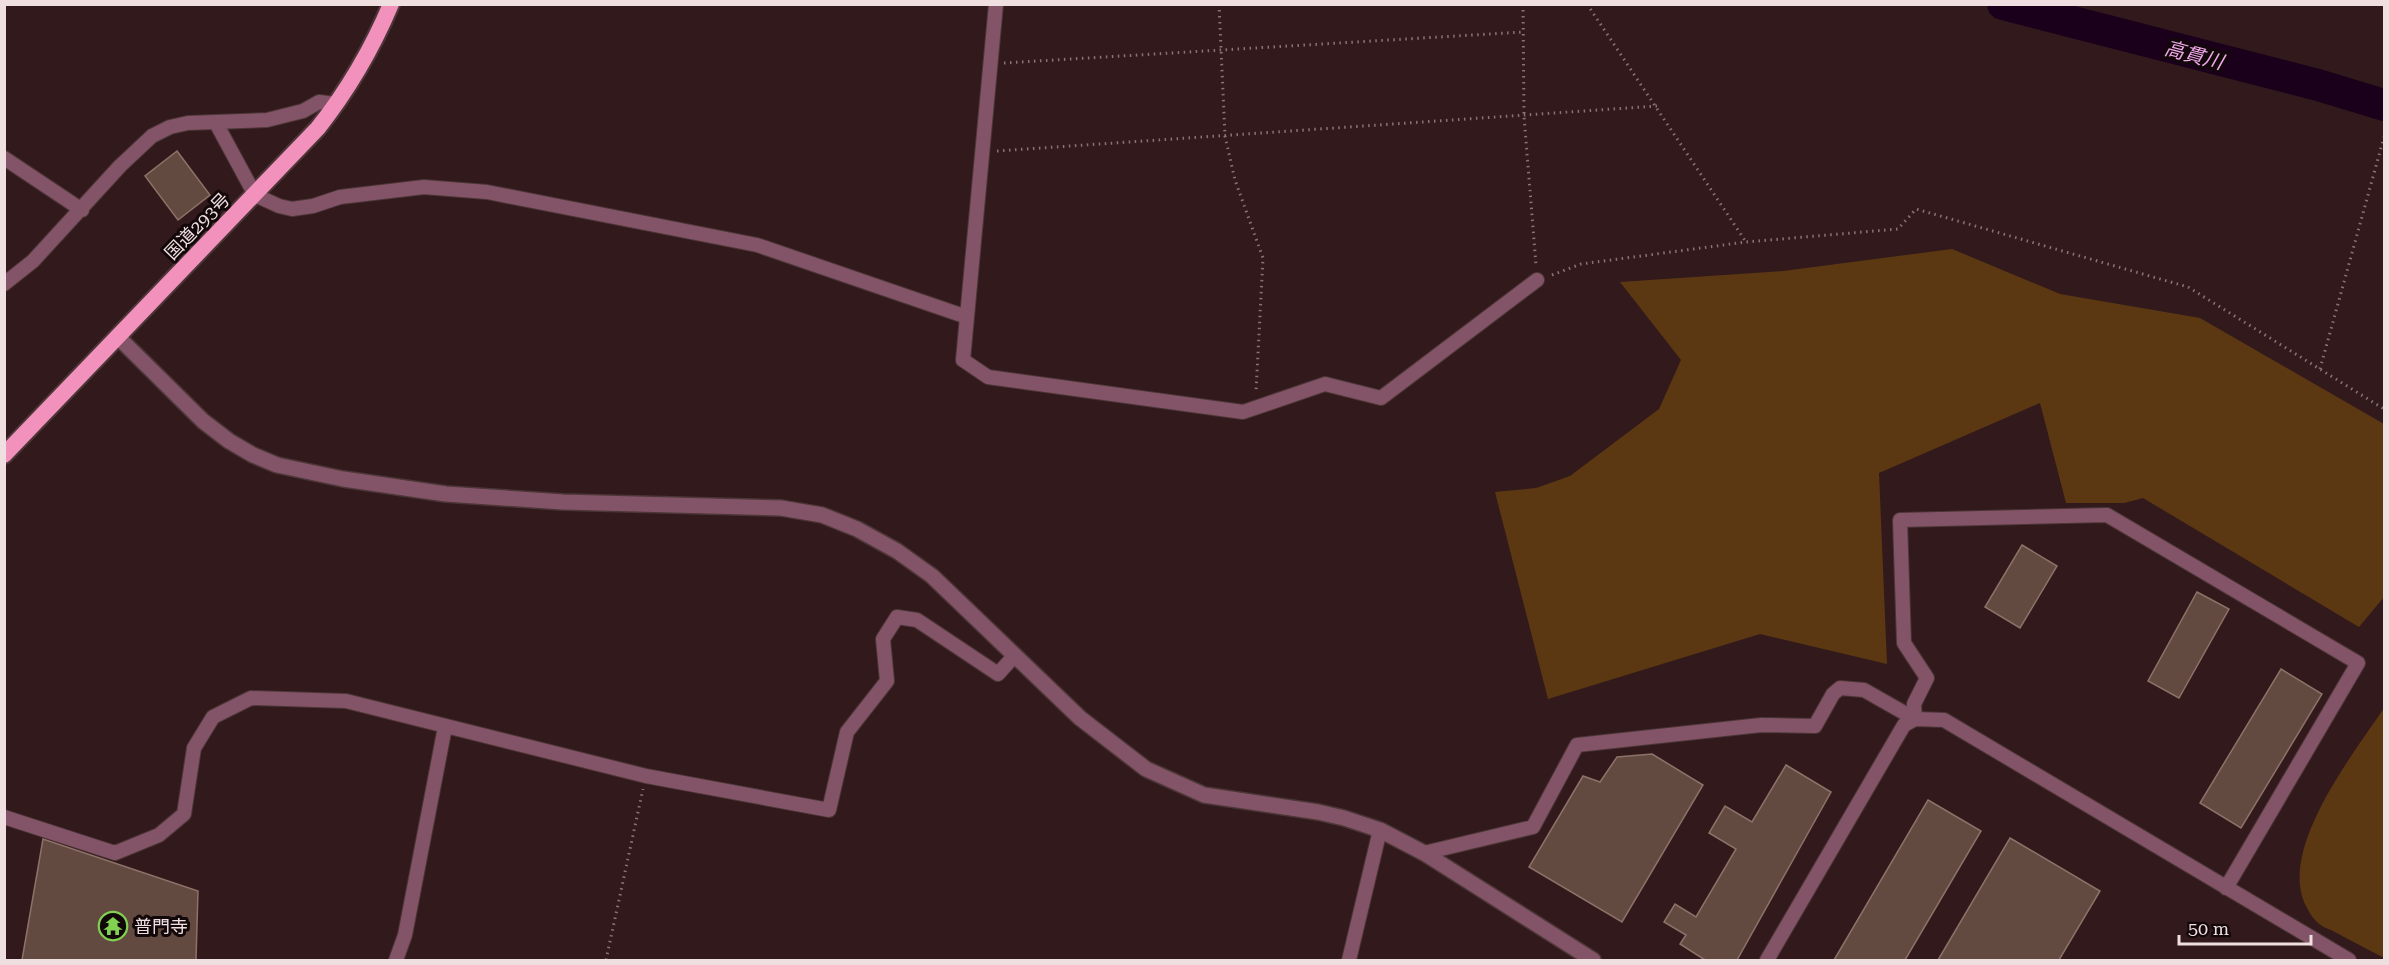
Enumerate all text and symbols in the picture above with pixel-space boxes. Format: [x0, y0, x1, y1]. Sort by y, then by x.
water label: 高貫川 [2162, 36, 2228, 75]
street label: 国道293号 [160, 188, 234, 264]
scale bar [2179, 908, 2311, 946]
temple icon: 普門寺 [97, 910, 129, 942]
place label: 普門寺 [134, 916, 188, 937]
text: 50 m [2188, 918, 2229, 939]

